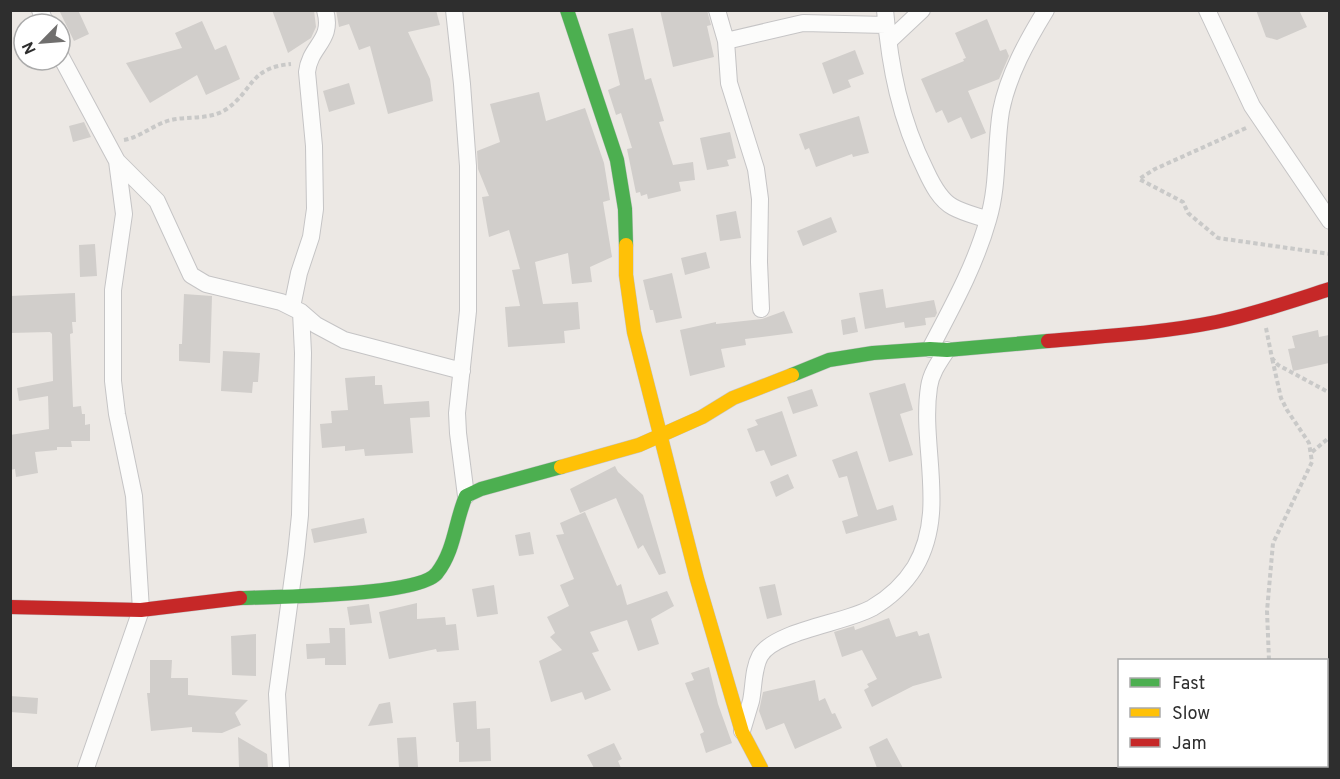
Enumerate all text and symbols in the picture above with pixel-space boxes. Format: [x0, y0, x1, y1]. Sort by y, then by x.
north arrow [12, 12, 72, 72]
text: N [19, 38, 42, 57]
legend [1118, 659, 1328, 767]
text: Fast [1172, 673, 1205, 696]
text: Slow [1172, 703, 1210, 726]
text: Jam [1172, 733, 1207, 756]

